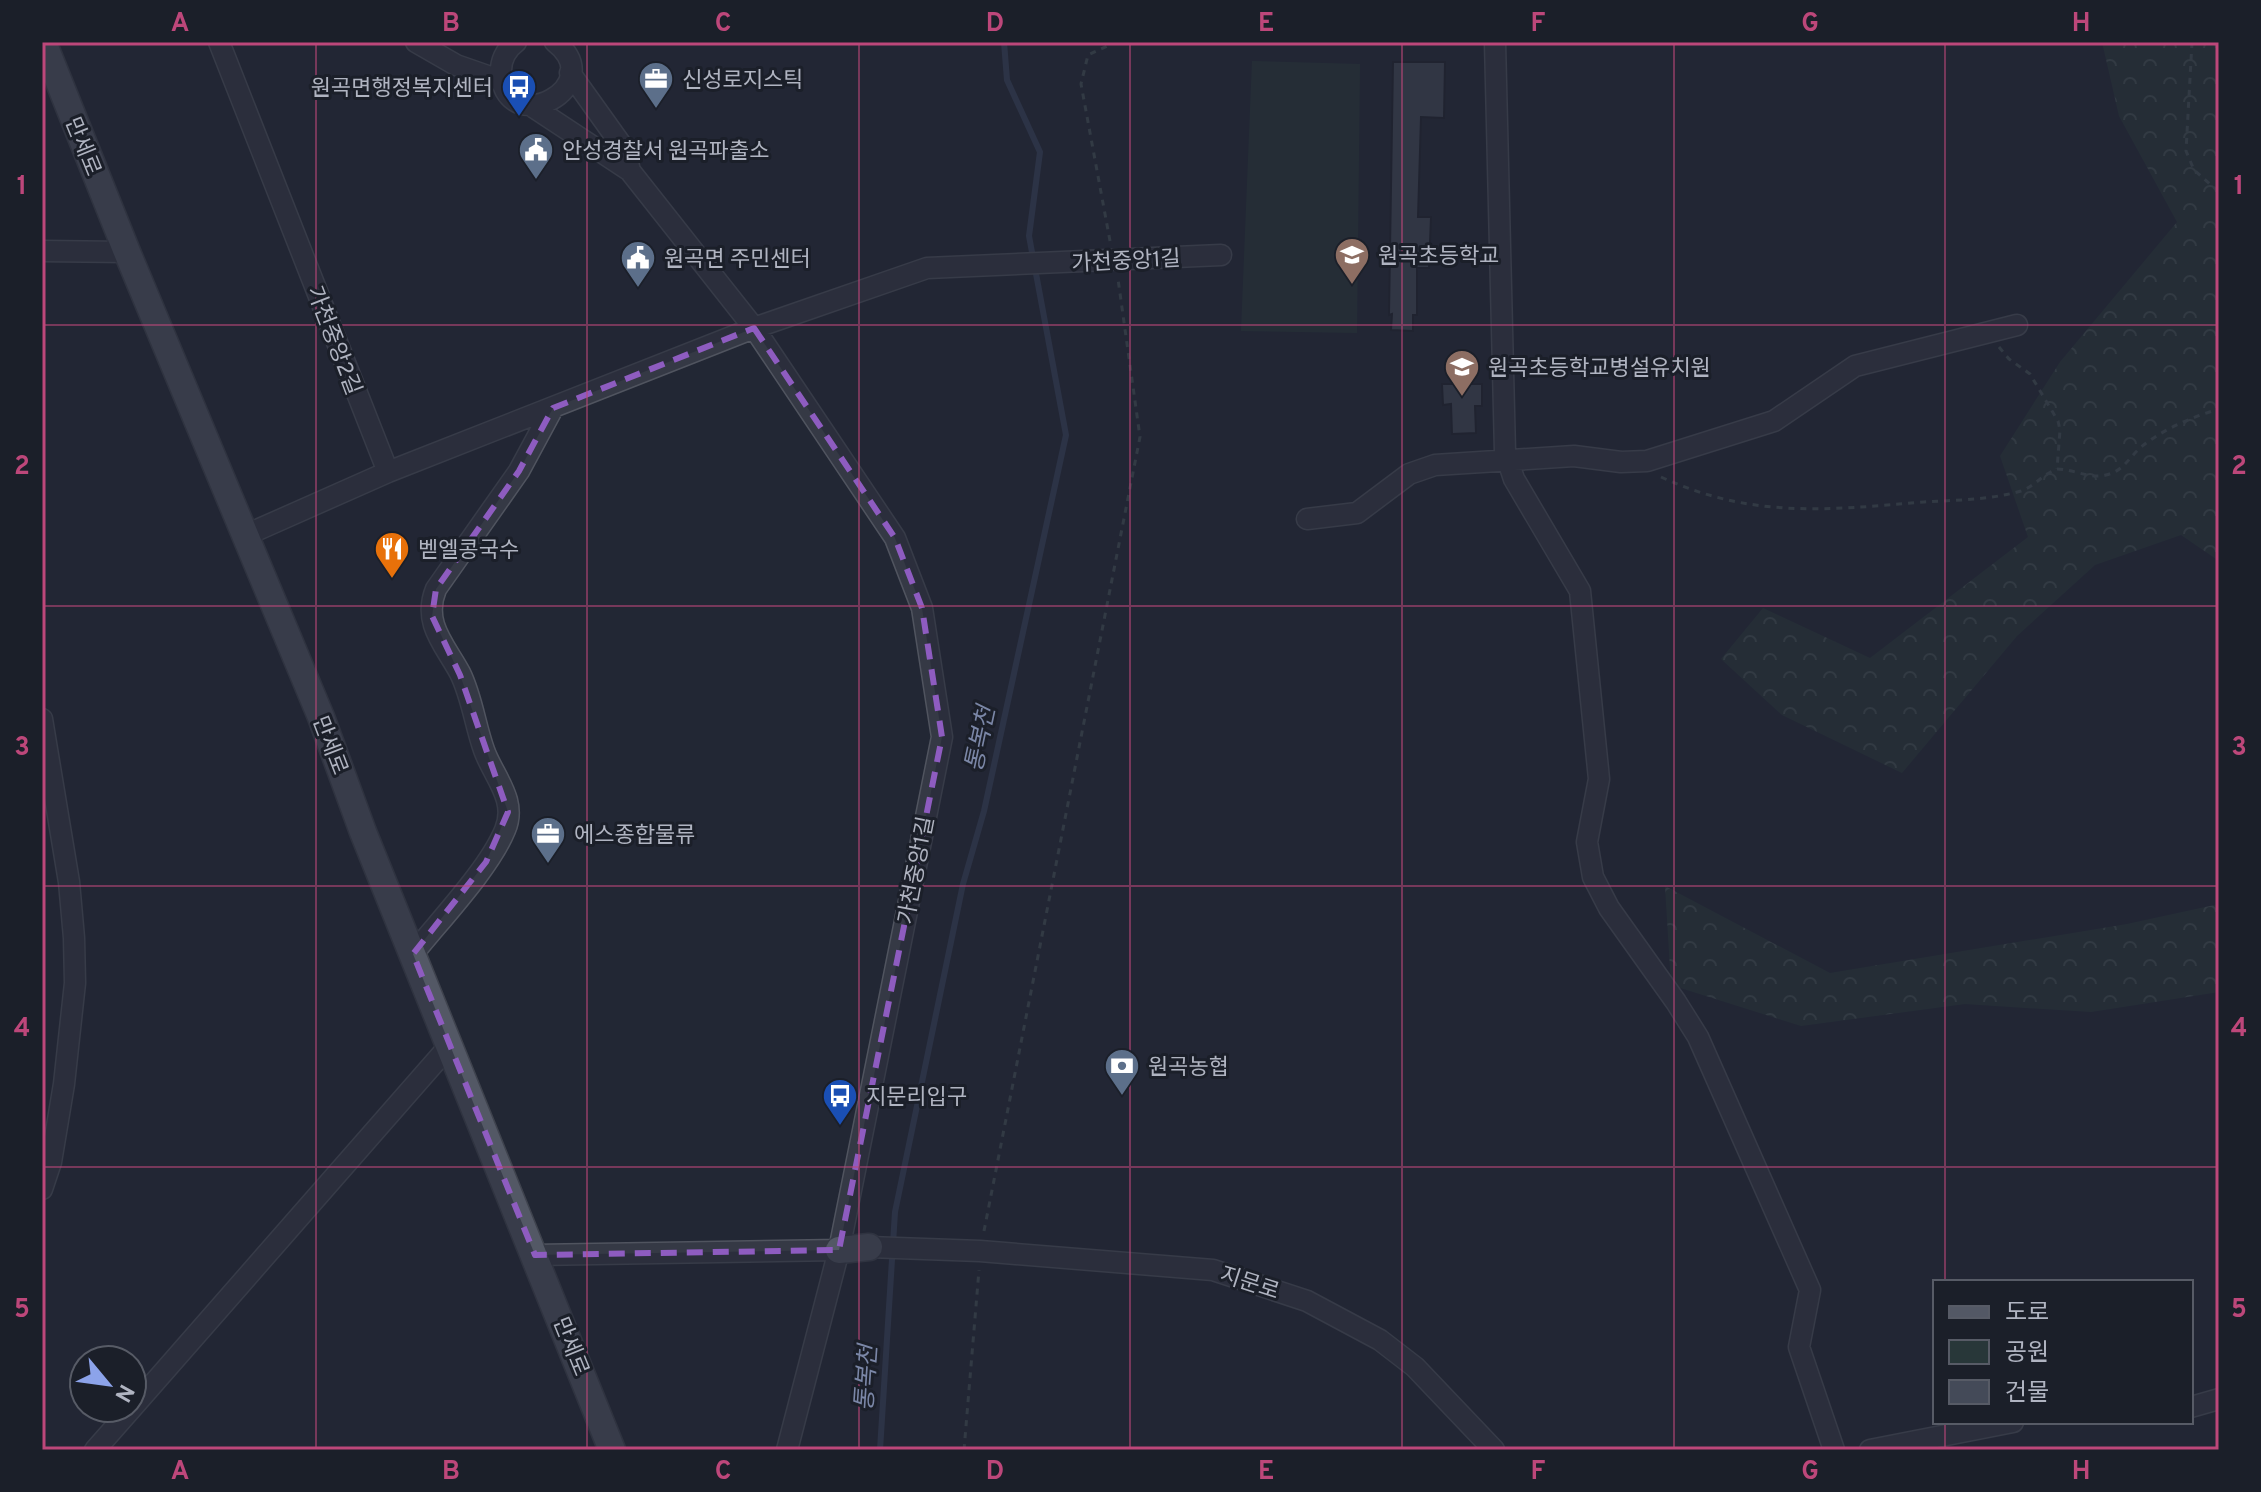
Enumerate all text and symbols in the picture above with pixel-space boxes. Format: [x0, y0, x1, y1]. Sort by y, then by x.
text: A [171, 8, 189, 41]
text: B [442, 8, 460, 41]
text: C [715, 8, 731, 41]
text: D [986, 8, 1004, 41]
text: E [1258, 8, 1274, 41]
text: F [1531, 8, 1546, 41]
text: G [1801, 8, 1819, 41]
text: H [2072, 8, 2090, 41]
office icon: 신성로지스틱 [637, 60, 675, 110]
bus stop icon: 원곡면행정복지센터 [500, 68, 538, 118]
place label: 신성로지스틱 [682, 68, 803, 95]
place label: 원곡면행정복지센터 [311, 76, 493, 103]
street label: 만세로 [58, 114, 106, 180]
public building icon: 안성경찰서 원곡파출소 [517, 131, 555, 181]
place label: 안성경찰서 원곡파출소 [562, 139, 770, 166]
text: 1 [17, 171, 27, 204]
text: 1 [2234, 171, 2244, 204]
school or university icon: 원곡초등학교 [1333, 236, 1371, 286]
public building icon: 원곡면 주민센터 [619, 239, 657, 289]
place label: 원곡초등학교 [1378, 244, 1499, 271]
street label: 가천중앙1길 [1071, 246, 1181, 279]
place label: 원곡면 주민센터 [664, 247, 811, 274]
street label: 가천중앙2길 [300, 283, 366, 399]
school or university icon: 원곡초등학교병설유치원 [1443, 348, 1481, 398]
place label: 원곡초등학교병설유치원 [1488, 356, 1711, 383]
text: 2 [14, 451, 30, 484]
text: 2 [2231, 451, 2247, 484]
restaurant icon: 벧엘콩국수 [373, 530, 411, 580]
place label: 벧엘콩국수 [418, 538, 519, 565]
water label: 통복천 [960, 701, 1004, 775]
street label: 만세로 [305, 713, 352, 779]
text: 3 [14, 732, 30, 765]
text: 3 [2231, 732, 2247, 765]
street label: 가천중앙1길 [894, 814, 941, 927]
office icon: 에스종합물류 [529, 815, 567, 865]
place label: 에스종합물류 [574, 823, 695, 850]
text: 4 [14, 1013, 30, 1046]
text: 4 [2231, 1013, 2247, 1046]
bank icon: 원곡농협 [1103, 1047, 1141, 1097]
place label: 원곡농협 [1148, 1055, 1229, 1082]
bus stop icon: 지문리입구 [821, 1077, 859, 1127]
place label: 지문리입구 [866, 1085, 967, 1112]
street label: 지문로 [1216, 1262, 1282, 1307]
legend [1933, 1280, 2193, 1424]
text: 5 [14, 1294, 30, 1327]
text: 5 [2231, 1294, 2247, 1327]
text: 도로 [2005, 1299, 2049, 1329]
street label: 만세로 [546, 1314, 594, 1380]
text: 공원 [2005, 1339, 2049, 1369]
water label: 통복천 [851, 1341, 885, 1412]
north arrow [68, 1344, 148, 1424]
text: N [108, 1379, 139, 1406]
text: 건물 [2005, 1379, 2049, 1409]
text: A [171, 1456, 189, 1489]
text: B [442, 1456, 460, 1489]
text: C [715, 1456, 731, 1489]
text: D [986, 1456, 1004, 1489]
text: E [1258, 1456, 1274, 1489]
text: F [1531, 1456, 1546, 1489]
text: G [1801, 1456, 1819, 1489]
text: H [2072, 1456, 2090, 1489]

